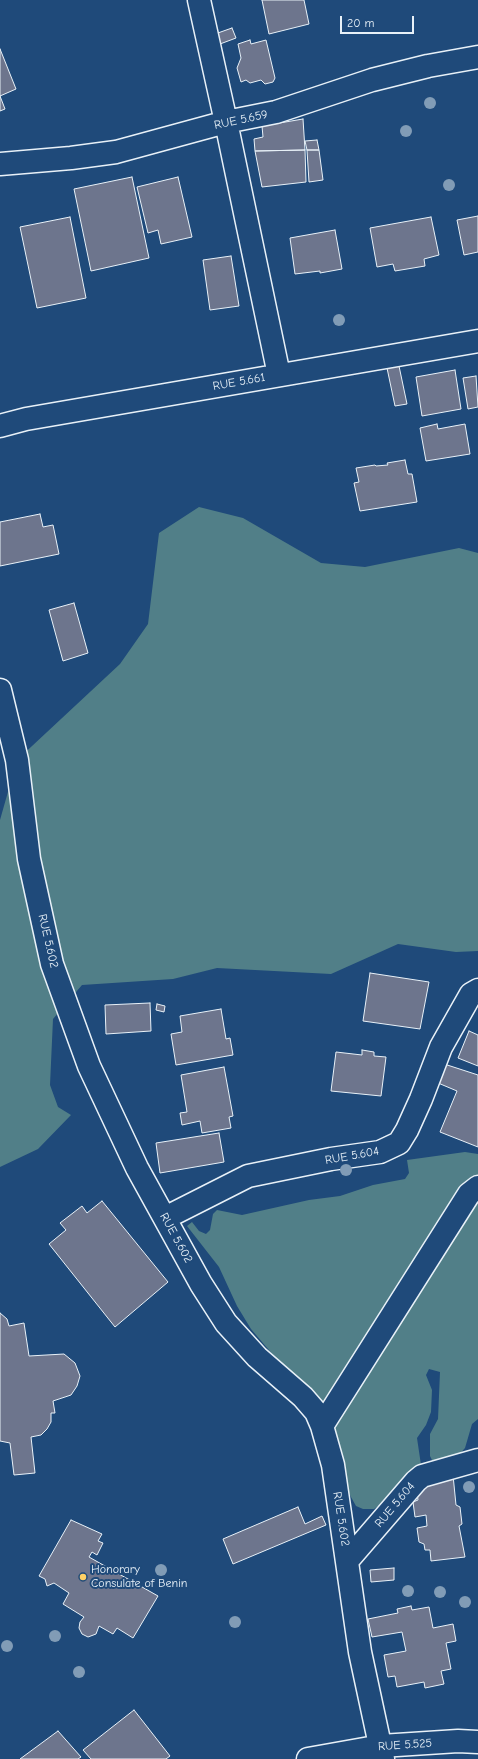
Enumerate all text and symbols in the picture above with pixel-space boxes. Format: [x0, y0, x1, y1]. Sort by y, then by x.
scale bar [342, 8, 416, 34]
text: 20 m [347, 16, 375, 30]
street label: RUE 5.659 [213, 107, 269, 133]
street label: RUE 5.661 [212, 370, 266, 394]
street label: RUE 5.602 [35, 913, 61, 969]
street label: RUE 5.604 [324, 1144, 380, 1168]
street label: RUE 5.602 [156, 1210, 196, 1266]
street label: RUE 5.604 [372, 1479, 418, 1531]
street label: RUE 5.602 [330, 1491, 352, 1547]
place label: Honorary Consulate of Benin [91, 1563, 188, 1591]
marker: Honorary Consulate of Benin [78, 1572, 88, 1582]
street label: RUE 5.525 [377, 1736, 433, 1754]

